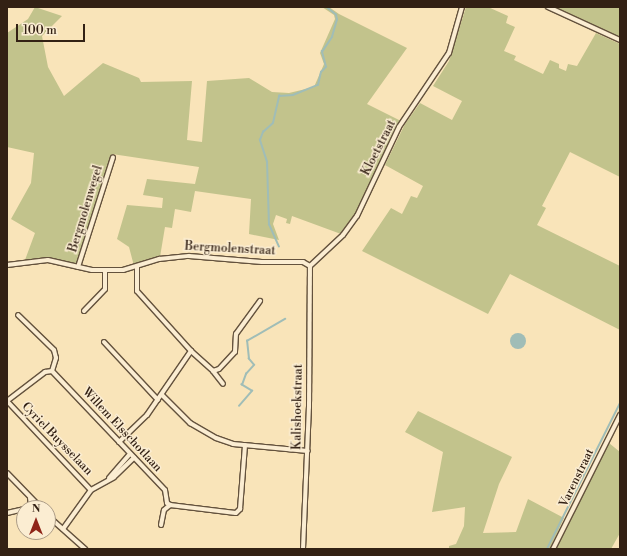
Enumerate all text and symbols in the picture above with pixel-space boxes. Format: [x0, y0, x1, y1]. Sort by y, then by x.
scale bar [18, 16, 87, 42]
text: 100 m [23, 23, 57, 38]
street label: Kloetstraat [359, 118, 399, 178]
street label: Bergmolenwegel [66, 164, 106, 254]
street label: Bergmolenstraat [184, 239, 276, 259]
street label: Kalishoekstraat [290, 364, 306, 450]
street label: Willem Elsschotlaan [79, 385, 165, 475]
street label: Cyriel Buysselaan [19, 400, 95, 478]
street label: Varenstraat [557, 447, 597, 509]
north arrow [16, 500, 56, 540]
text: N [32, 502, 40, 516]

